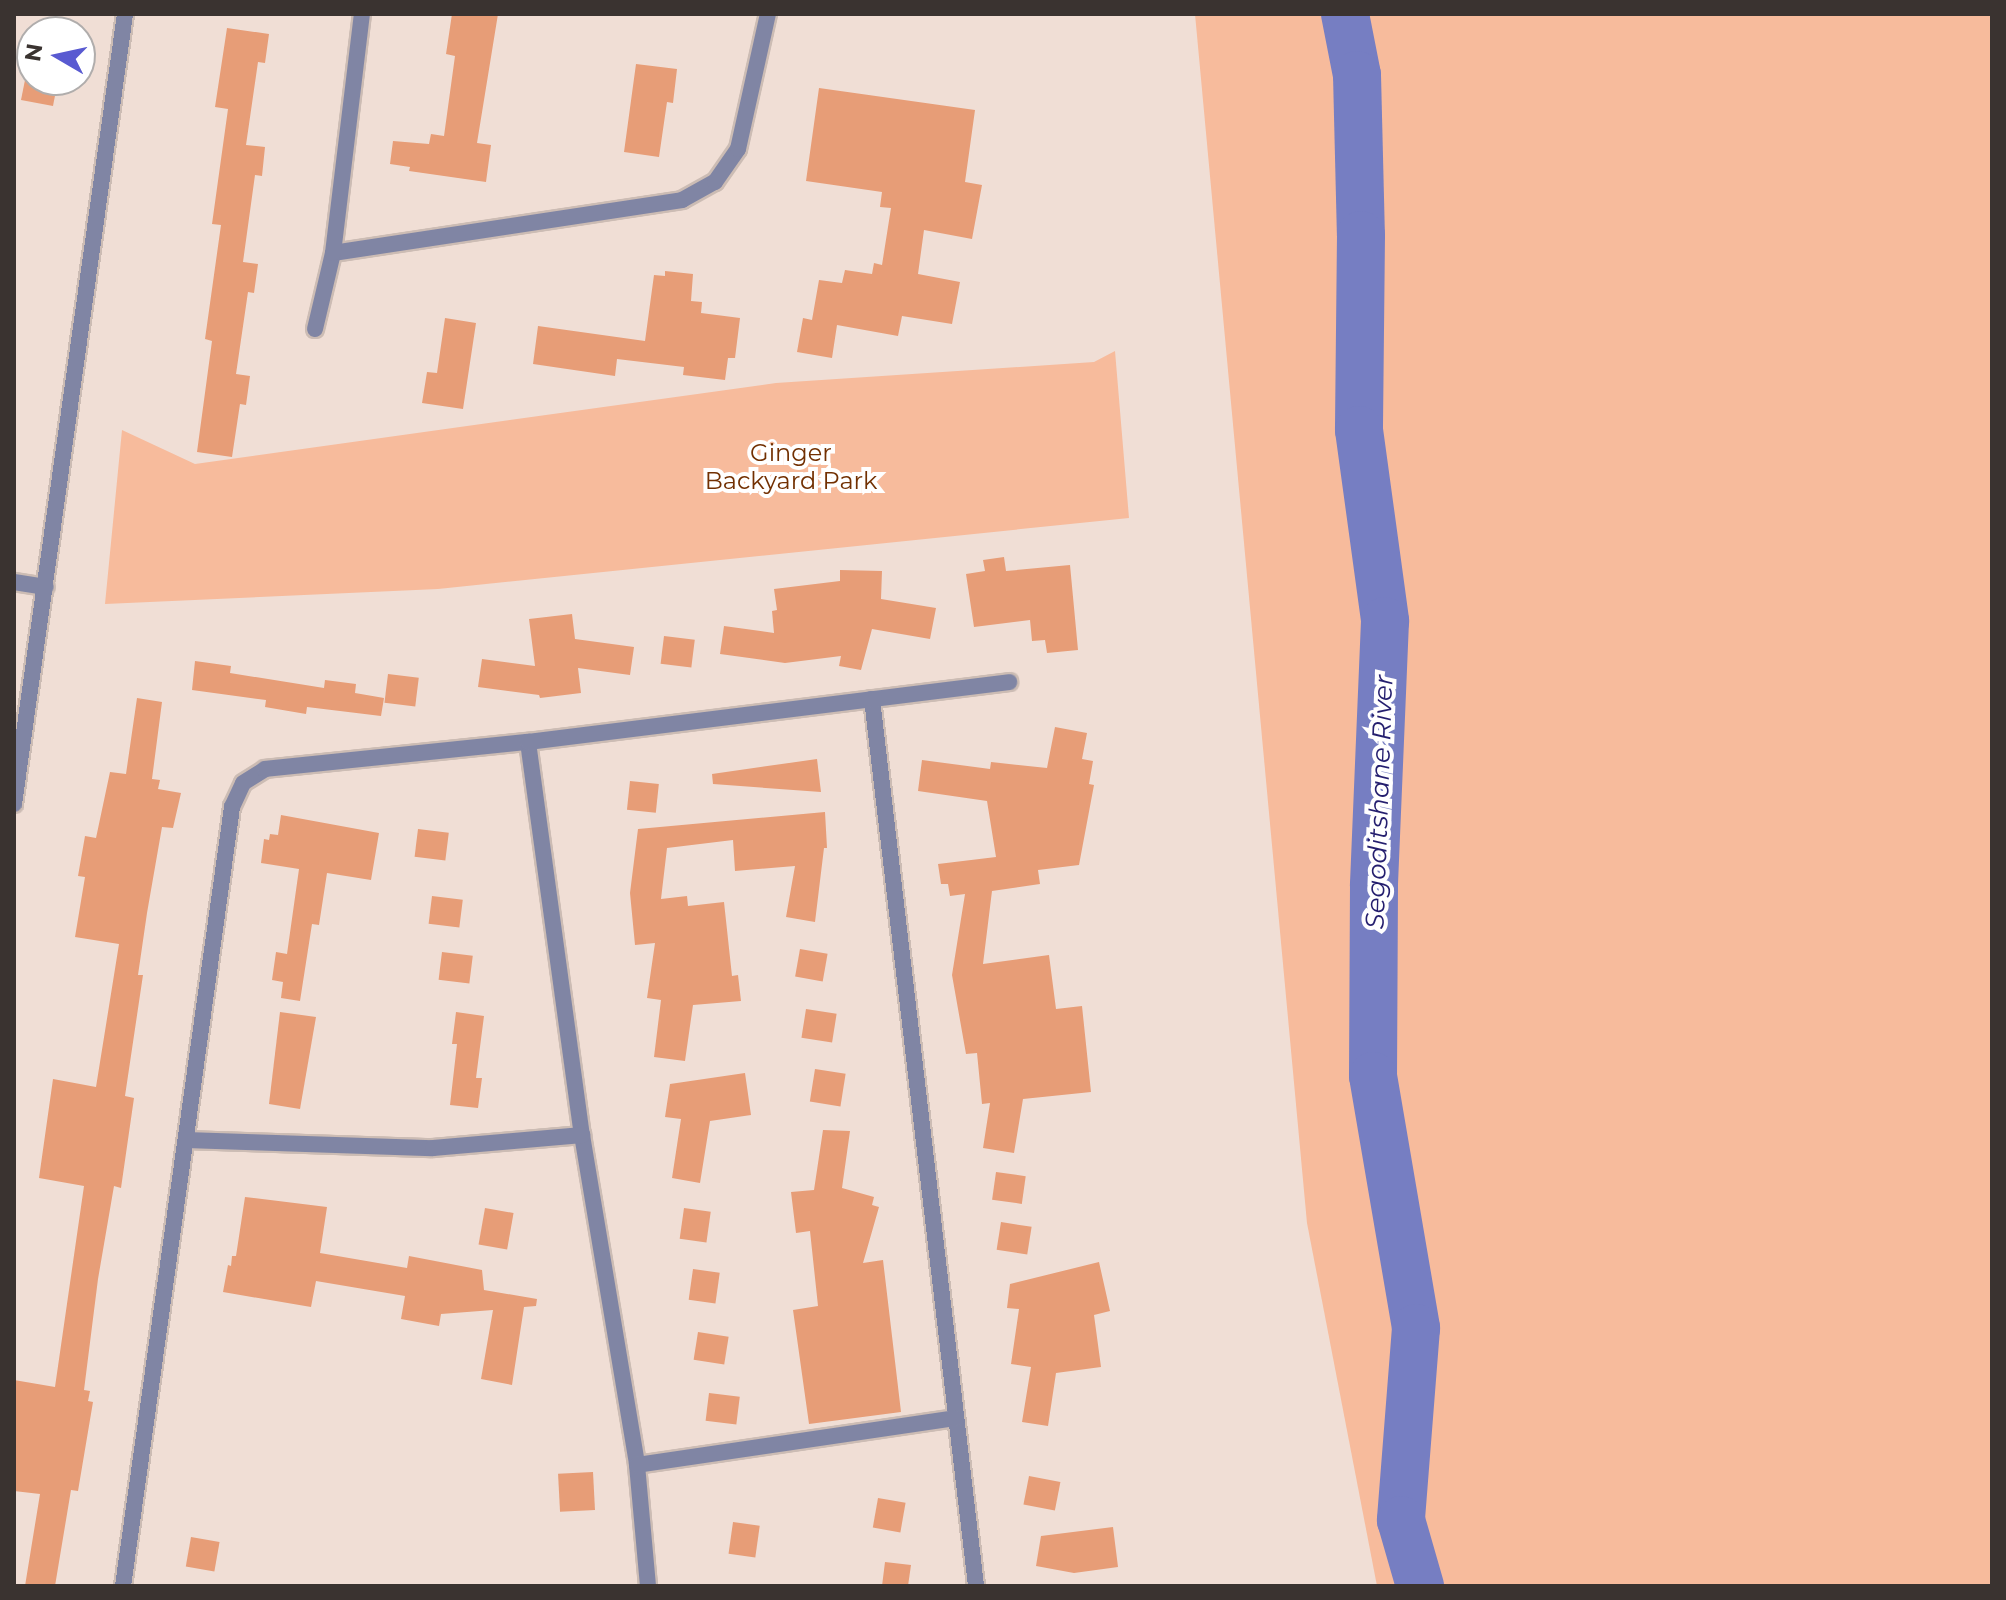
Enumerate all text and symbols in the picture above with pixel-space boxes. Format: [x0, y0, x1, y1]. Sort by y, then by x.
north arrow [16, 16, 96, 96]
text: N [19, 42, 49, 63]
park label: Ginger Backyard Park [705, 439, 877, 495]
water label: Segoditshane River [1360, 674, 1400, 930]

